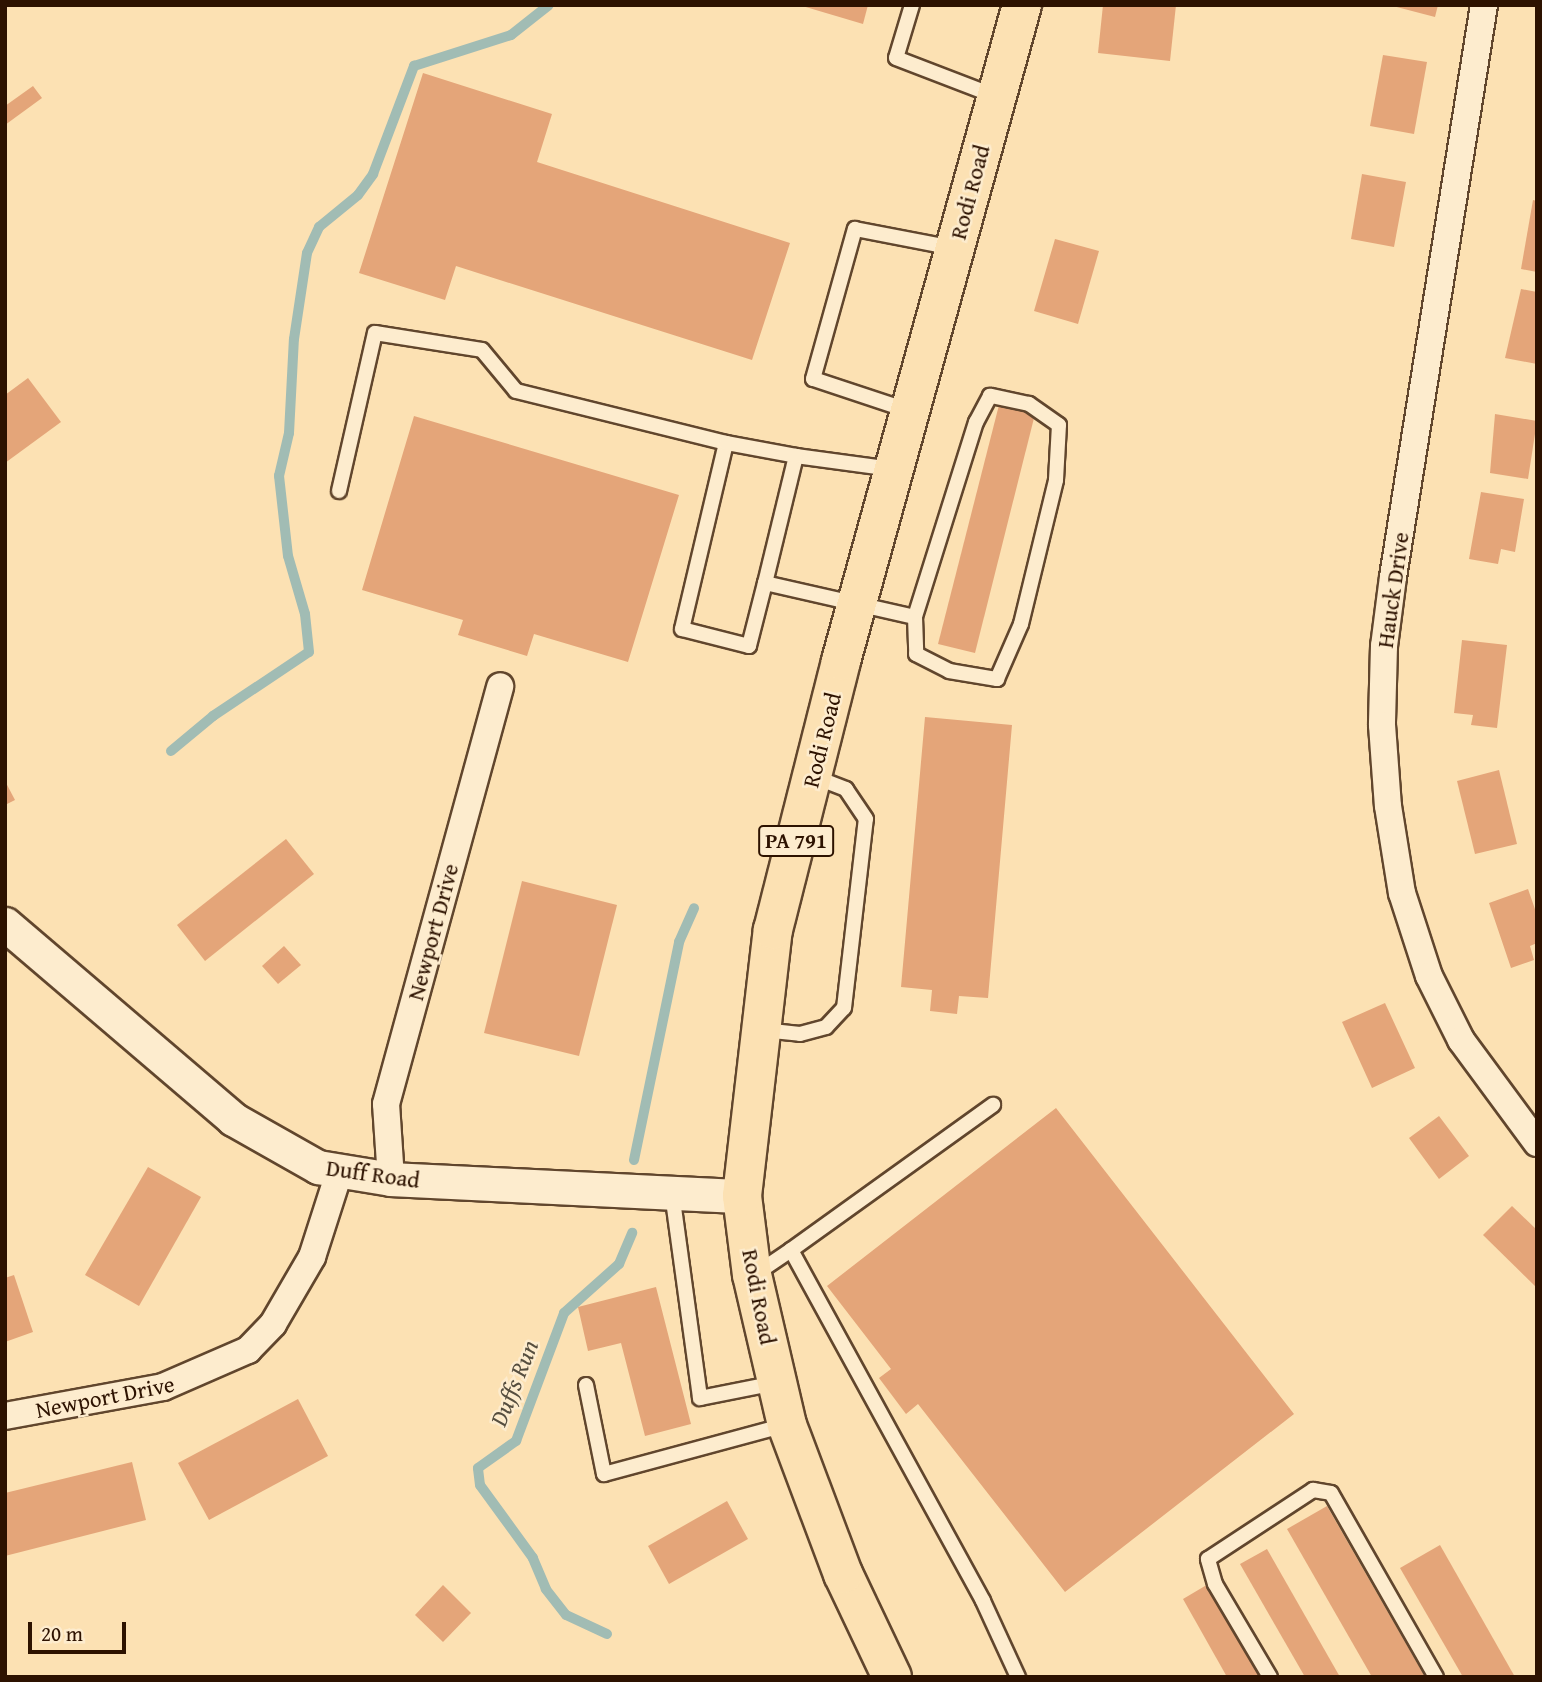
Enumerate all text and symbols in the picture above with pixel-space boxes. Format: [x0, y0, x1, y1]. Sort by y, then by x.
street label: Rodi Road [944, 142, 996, 242]
street label: Hauck Drive [1371, 530, 1415, 650]
street label: Rodi Road [797, 690, 847, 790]
road number: PA 791 [758, 824, 834, 858]
street label: Newport Drive [401, 861, 465, 1003]
street label: Duff Road [324, 1154, 422, 1194]
street label: Rodi Road [736, 1247, 782, 1347]
water label: Duffs Run [484, 1336, 544, 1430]
street label: Newport Drive [33, 1370, 177, 1424]
scale bar [32, 1608, 130, 1652]
text: 20 m [41, 1618, 83, 1649]

